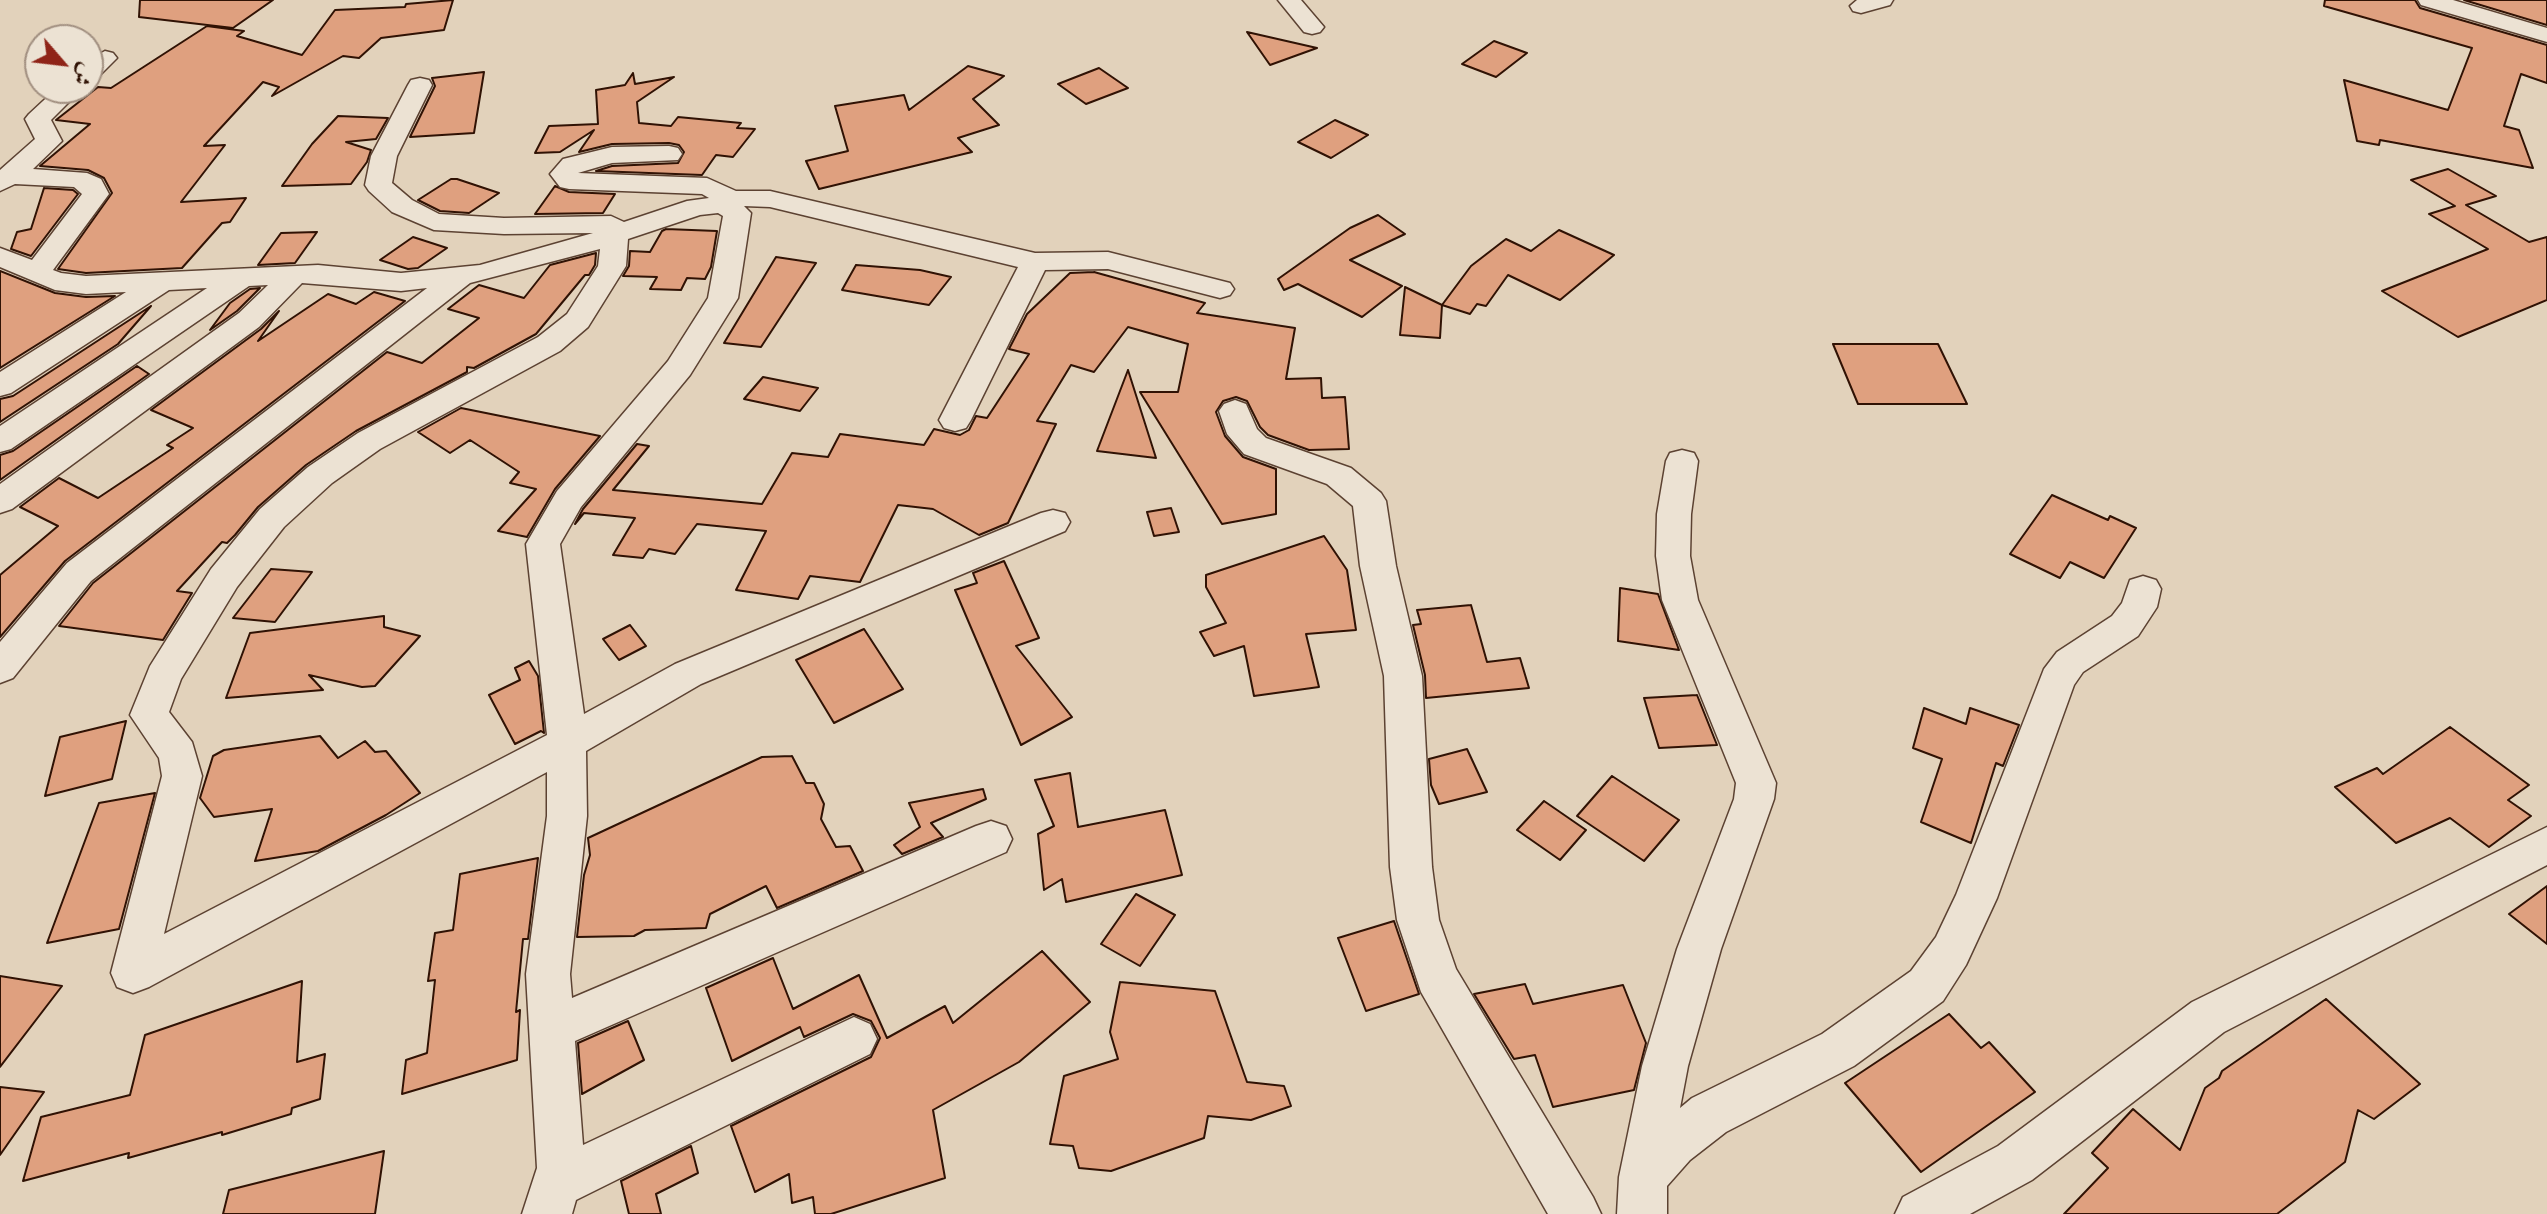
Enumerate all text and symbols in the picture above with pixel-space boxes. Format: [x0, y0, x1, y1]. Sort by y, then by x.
north arrow [24, 24, 104, 104]
text: ش [65, 58, 102, 91]

